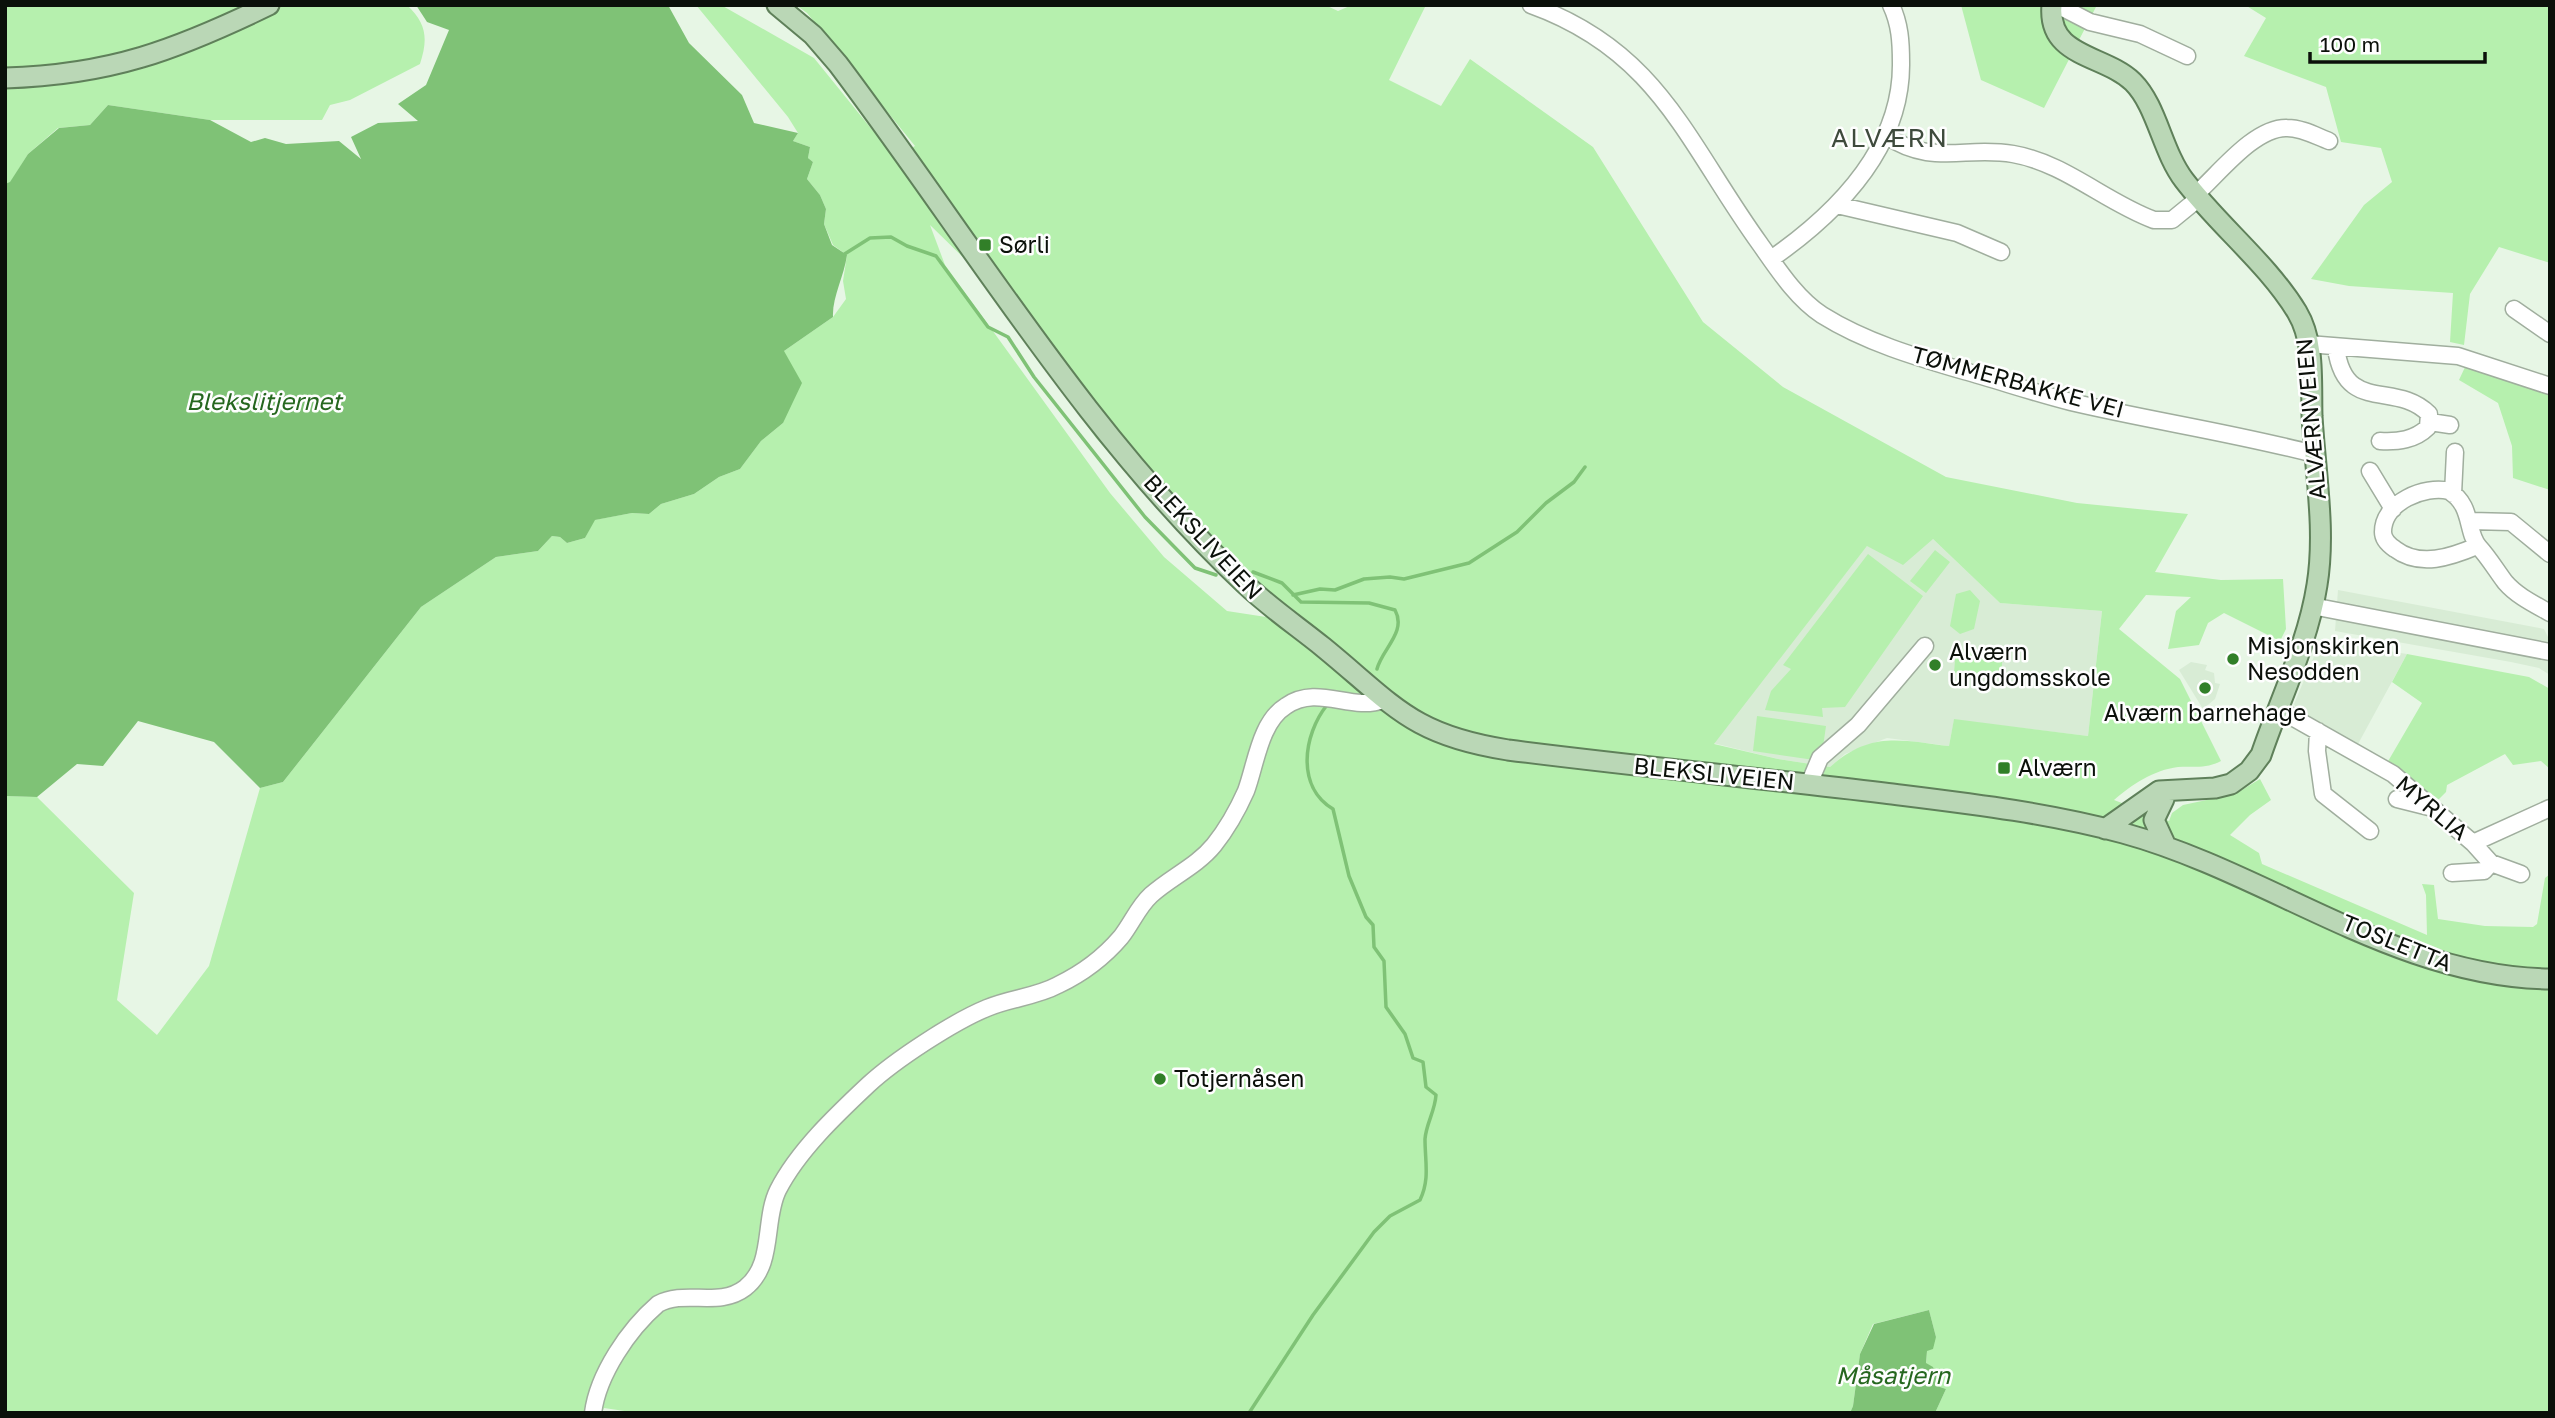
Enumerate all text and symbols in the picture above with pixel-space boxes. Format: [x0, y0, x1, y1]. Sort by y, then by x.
scale bar [2310, 21, 2485, 65]
text: 100 m [2320, 31, 2380, 57]
district label: ALVÆRN [1831, 122, 1949, 153]
place label: Sørli [999, 230, 1050, 258]
marker: Sørli [977, 237, 993, 253]
street label: ALVÆRNVEIEN [2289, 337, 2331, 501]
street label: TØMMERBAKKE VEI [1909, 339, 2127, 423]
water label: Blekslitjernet [186, 386, 344, 416]
street label: BLEKSLIVEIEN [1139, 468, 1269, 605]
place label: Misjonskirken Nesodden [2247, 631, 2400, 685]
place label: Alværn ungdomsskole [1949, 637, 2111, 691]
marker: Misjonskirken Nesodden [2225, 651, 2241, 667]
marker: Alværn ungdomsskole [1927, 657, 1943, 673]
marker: Alværn barnehage [2197, 680, 2213, 696]
place label: Alværn barnehage [2104, 698, 2306, 726]
street label: BLEKSLIVEIEN [1632, 751, 1796, 795]
place label: Alværn [2018, 753, 2097, 781]
marker: Alværn [1996, 760, 2012, 776]
street label: MYRLIA [2391, 769, 2475, 846]
street label: TOSLETTA [2338, 907, 2456, 977]
place label: Totjernåsen [1174, 1064, 1304, 1092]
marker: Totjernåsen [1152, 1071, 1168, 1087]
water label: Måsatjern [1836, 1360, 1951, 1390]

